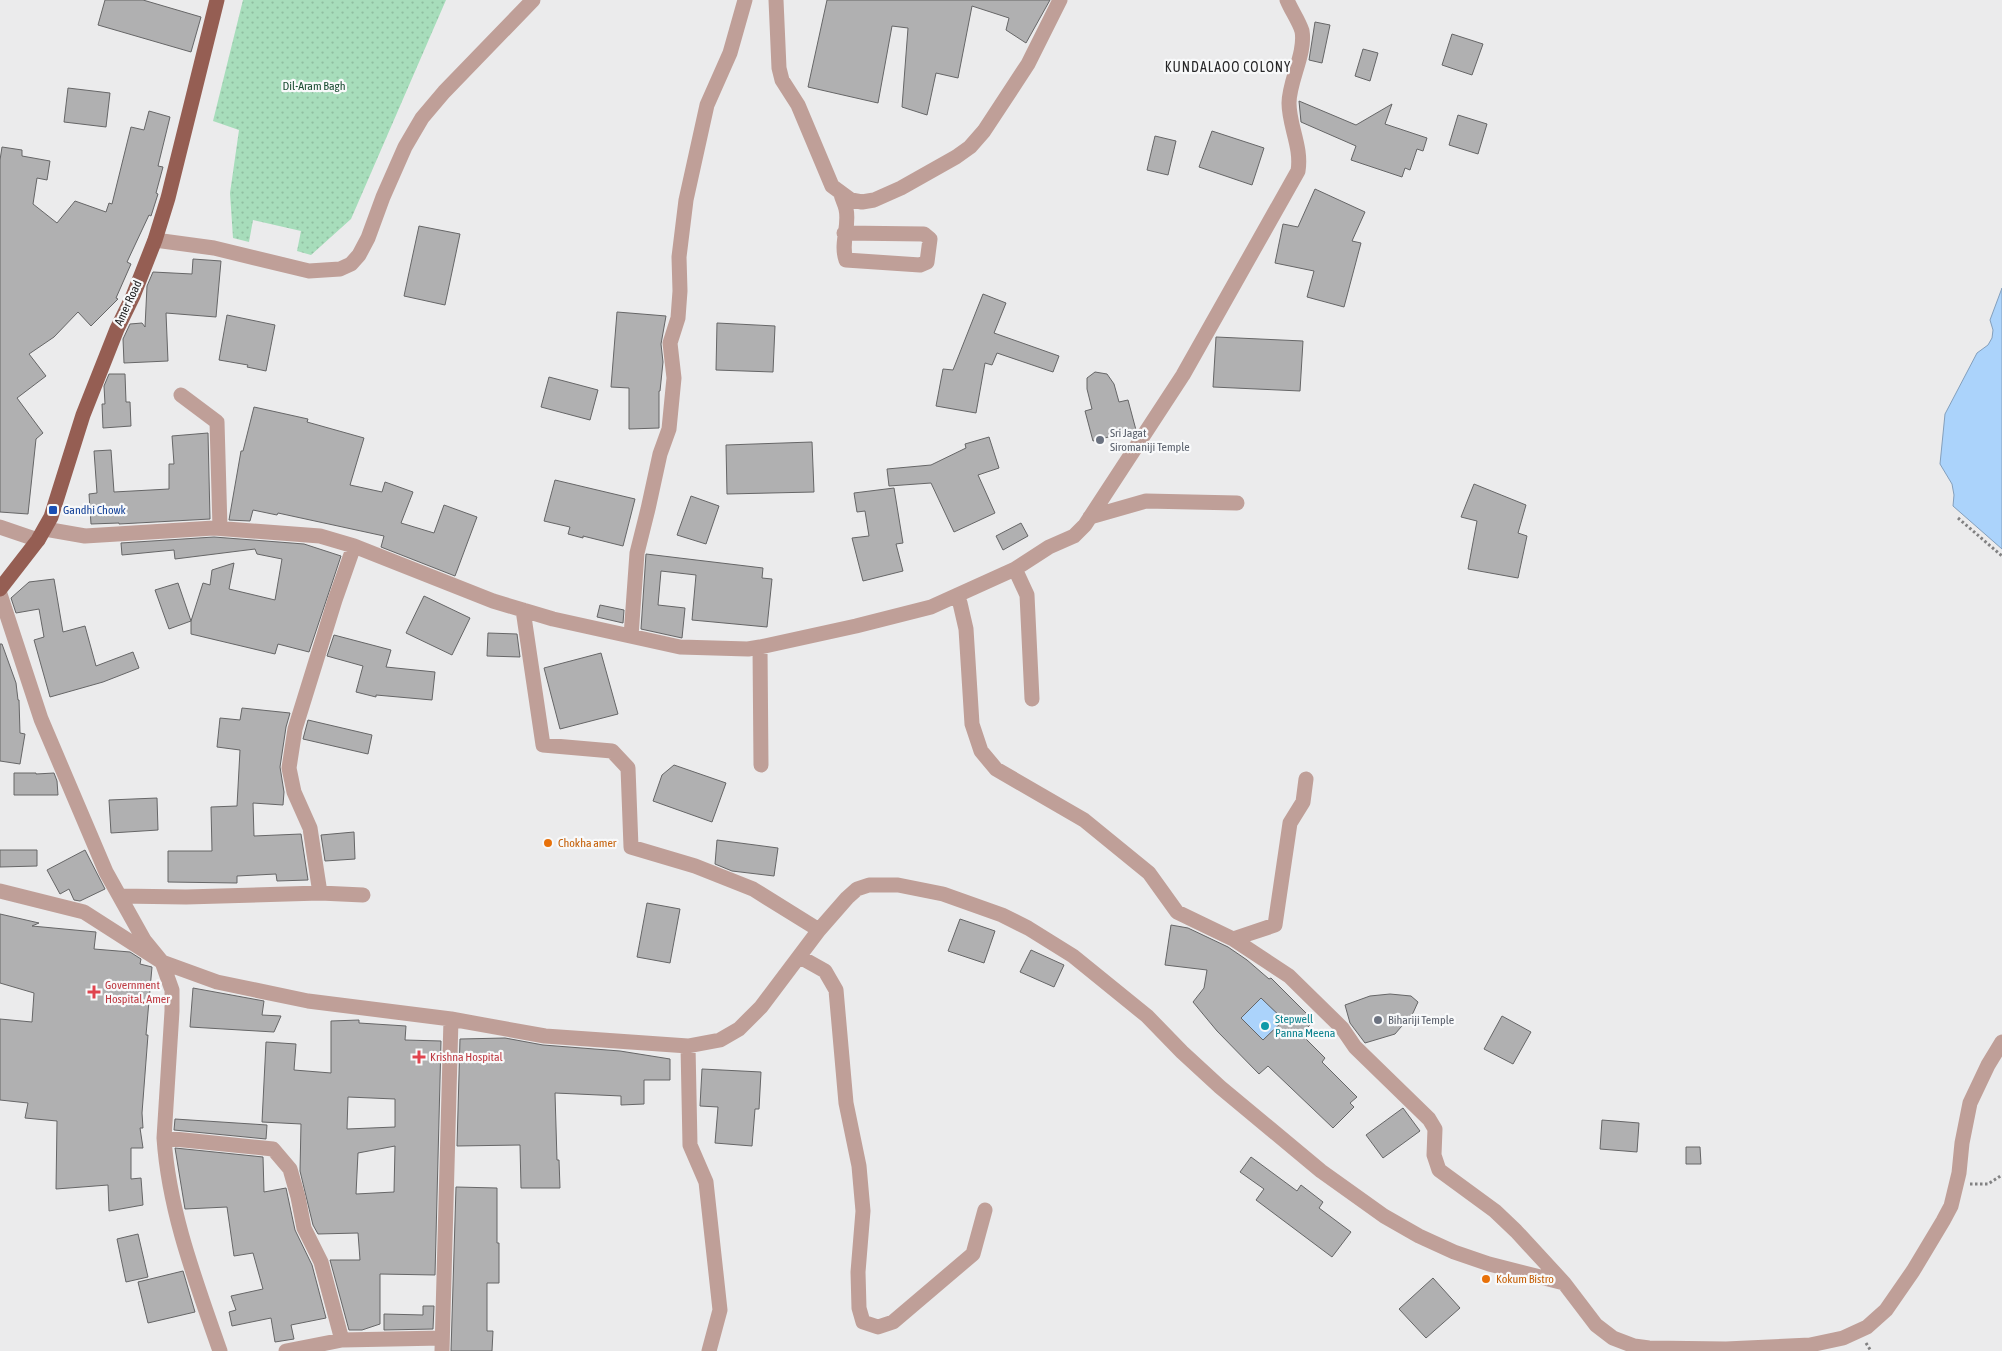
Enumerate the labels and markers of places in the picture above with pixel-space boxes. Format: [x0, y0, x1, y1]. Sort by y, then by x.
place label: Sri Jagat Siromaniji Temple [1110, 426, 1190, 454]
marker: Sri Jagat Siromaniji Temple [1094, 434, 1106, 446]
place label: Gandhi Chowk [63, 503, 127, 517]
marker: Gandhi Chowk [47, 504, 59, 516]
place label: Chokha amer [558, 836, 617, 850]
marker: Chokha amer [542, 837, 554, 849]
place label: Government Hospital, Amer [105, 978, 170, 1006]
marker: Government Hospital, Amer [87, 985, 101, 999]
place label: Stepwell Panna Meena [1275, 1012, 1335, 1040]
place label: Bihariji Temple [1388, 1013, 1454, 1027]
marker: Bihariji Temple [1372, 1014, 1384, 1026]
marker: Stepwell Panna Meena [1259, 1020, 1271, 1032]
marker: Krishna Hospital [412, 1050, 426, 1064]
place label: Krishna Hospital [430, 1050, 504, 1064]
place label: Kokum Bistro [1496, 1272, 1554, 1286]
marker: Kokum Bistro [1480, 1273, 1492, 1285]

